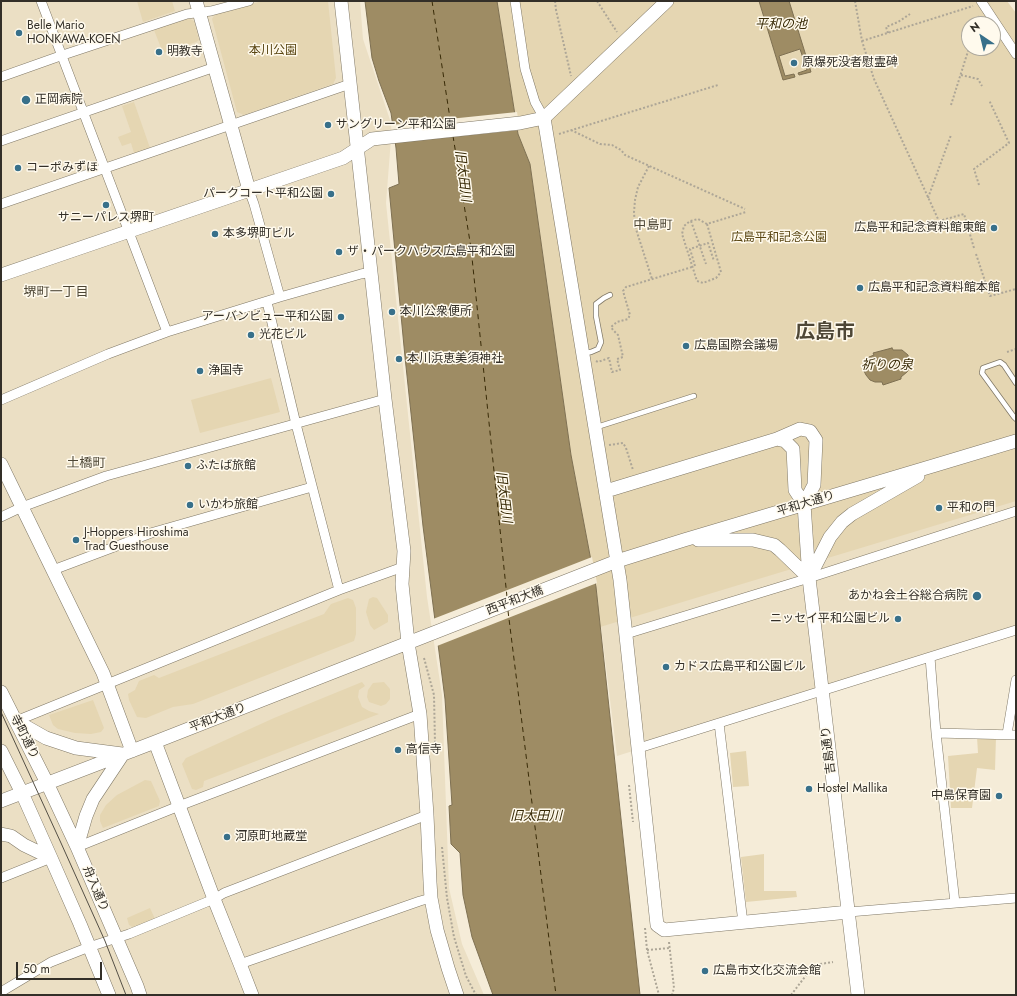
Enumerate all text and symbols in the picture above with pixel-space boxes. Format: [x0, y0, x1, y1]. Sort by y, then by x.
north arrow [961, 16, 1001, 56]
water label: 平和の池 [755, 17, 807, 33]
text: N [967, 18, 983, 36]
place label: Belle Mario HONKAWA-KOEN [27, 19, 121, 47]
marker: Belle Mario HONKAWA-KOEN [14, 28, 24, 38]
park label: 本川公園 [249, 44, 297, 58]
place label: 明教寺 [167, 45, 203, 59]
marker: 明教寺 [154, 47, 164, 57]
place label: 原爆死没者慰霊碑 [802, 56, 898, 70]
marker: 原爆死没者慰霊碑 [789, 58, 799, 68]
place label: 正岡病院 [35, 93, 83, 107]
marker: 正岡病院 [20, 94, 32, 106]
place label: サングリーン平和公園 [336, 118, 456, 132]
marker: サングリーン平和公園 [323, 120, 333, 130]
water label: 旧太田川 [451, 149, 473, 203]
place label: コーポみずほ [26, 161, 98, 175]
marker: コーポみずほ [13, 163, 23, 173]
place label: パークコート平和公園 [203, 187, 323, 201]
marker: パークコート平和公園 [326, 189, 336, 199]
marker: サニーパレス堺町 [101, 200, 111, 210]
place label: サニーパレス堺町 [58, 211, 154, 225]
district label: 中島町 [634, 218, 672, 234]
place label: 広島平和記念資料館東館 [854, 221, 986, 235]
marker: 広島平和記念資料館東館 [989, 223, 999, 233]
place label: 本多堺町ビル [223, 227, 295, 241]
marker: 本多堺町ビル [210, 229, 220, 239]
park label: 広島平和記念公園 [731, 231, 827, 245]
place label: ザ・パークハウス広島平和公園 [347, 245, 515, 259]
marker: ザ・パークハウス広島平和公園 [334, 247, 344, 257]
place label: 広島平和記念資料館本館 [868, 281, 1000, 295]
marker: 広島平和記念資料館本館 [855, 283, 865, 293]
district label: 堺町一丁目 [24, 285, 88, 301]
place label: 本川公衆便所 [400, 305, 472, 319]
marker: 本川公衆便所 [387, 307, 397, 317]
place label: アーバンビュー平和公園 [202, 310, 333, 324]
marker: アーバンビュー平和公園 [336, 312, 346, 322]
district label: 広島市 [795, 321, 855, 345]
place label: 光花ビル [259, 328, 307, 342]
marker: 光花ビル [246, 330, 256, 340]
place label: 広島国際会議場 [694, 339, 778, 353]
marker: 広島国際会議場 [681, 341, 691, 351]
place label: 本川浜恵美須神社 [407, 352, 503, 366]
marker: 本川浜恵美須神社 [394, 354, 404, 364]
water label: 祈りの泉 [861, 358, 913, 374]
place label: 浄国寺 [208, 364, 244, 378]
marker: 浄国寺 [195, 366, 205, 376]
district label: 土橋町 [67, 456, 105, 472]
place label: ふたば旅館 [196, 459, 256, 473]
marker: ふたば旅館 [183, 461, 193, 471]
water label: 旧太田川 [492, 470, 514, 524]
street label: 平和大通り [775, 488, 837, 520]
place label: いかわ旅館 [198, 498, 258, 512]
marker: いかわ旅館 [185, 500, 195, 510]
place label: 平和の門 [947, 501, 995, 515]
marker: 平和の門 [934, 503, 944, 513]
place label: J-Hoppers Hiroshima Trad Guesthouse [84, 526, 189, 554]
marker: J-Hoppers Hiroshima Trad Guesthouse [71, 535, 81, 545]
street label: 西平和大橋 [484, 584, 546, 618]
place label: あかね会土谷総合病院 [848, 589, 968, 603]
marker: あかね会土谷総合病院 [971, 590, 983, 602]
place label: ニッセイ平和公園ビル [770, 612, 890, 626]
marker: ニッセイ平和公園ビル [893, 614, 903, 624]
place label: カドス広島平和公園ビル [674, 660, 806, 674]
marker: カドス広島平和公園ビル [661, 662, 671, 672]
street label: 平和大通り [187, 701, 249, 735]
street label: 寺町通り [7, 712, 41, 762]
street label: 吉島通り [819, 725, 839, 775]
place label: 高信寺 [406, 743, 442, 757]
marker: 高信寺 [393, 745, 403, 755]
place label: Hostel Mallika [817, 782, 888, 796]
marker: Hostel Mallika [804, 784, 814, 794]
place label: 中島保育園 [931, 789, 991, 803]
marker: 中島保育園 [994, 791, 1004, 801]
water label: 旧太田川 [510, 809, 562, 825]
place label: 河原町地蔵堂 [235, 830, 307, 844]
marker: 河原町地蔵堂 [222, 832, 232, 842]
street label: 舟入通り [79, 864, 111, 914]
scale bar [18, 954, 104, 980]
text: 50 m [23, 960, 50, 978]
place label: 広島市文化交流会館 [713, 964, 821, 978]
marker: 広島市文化交流会館 [700, 966, 710, 976]

